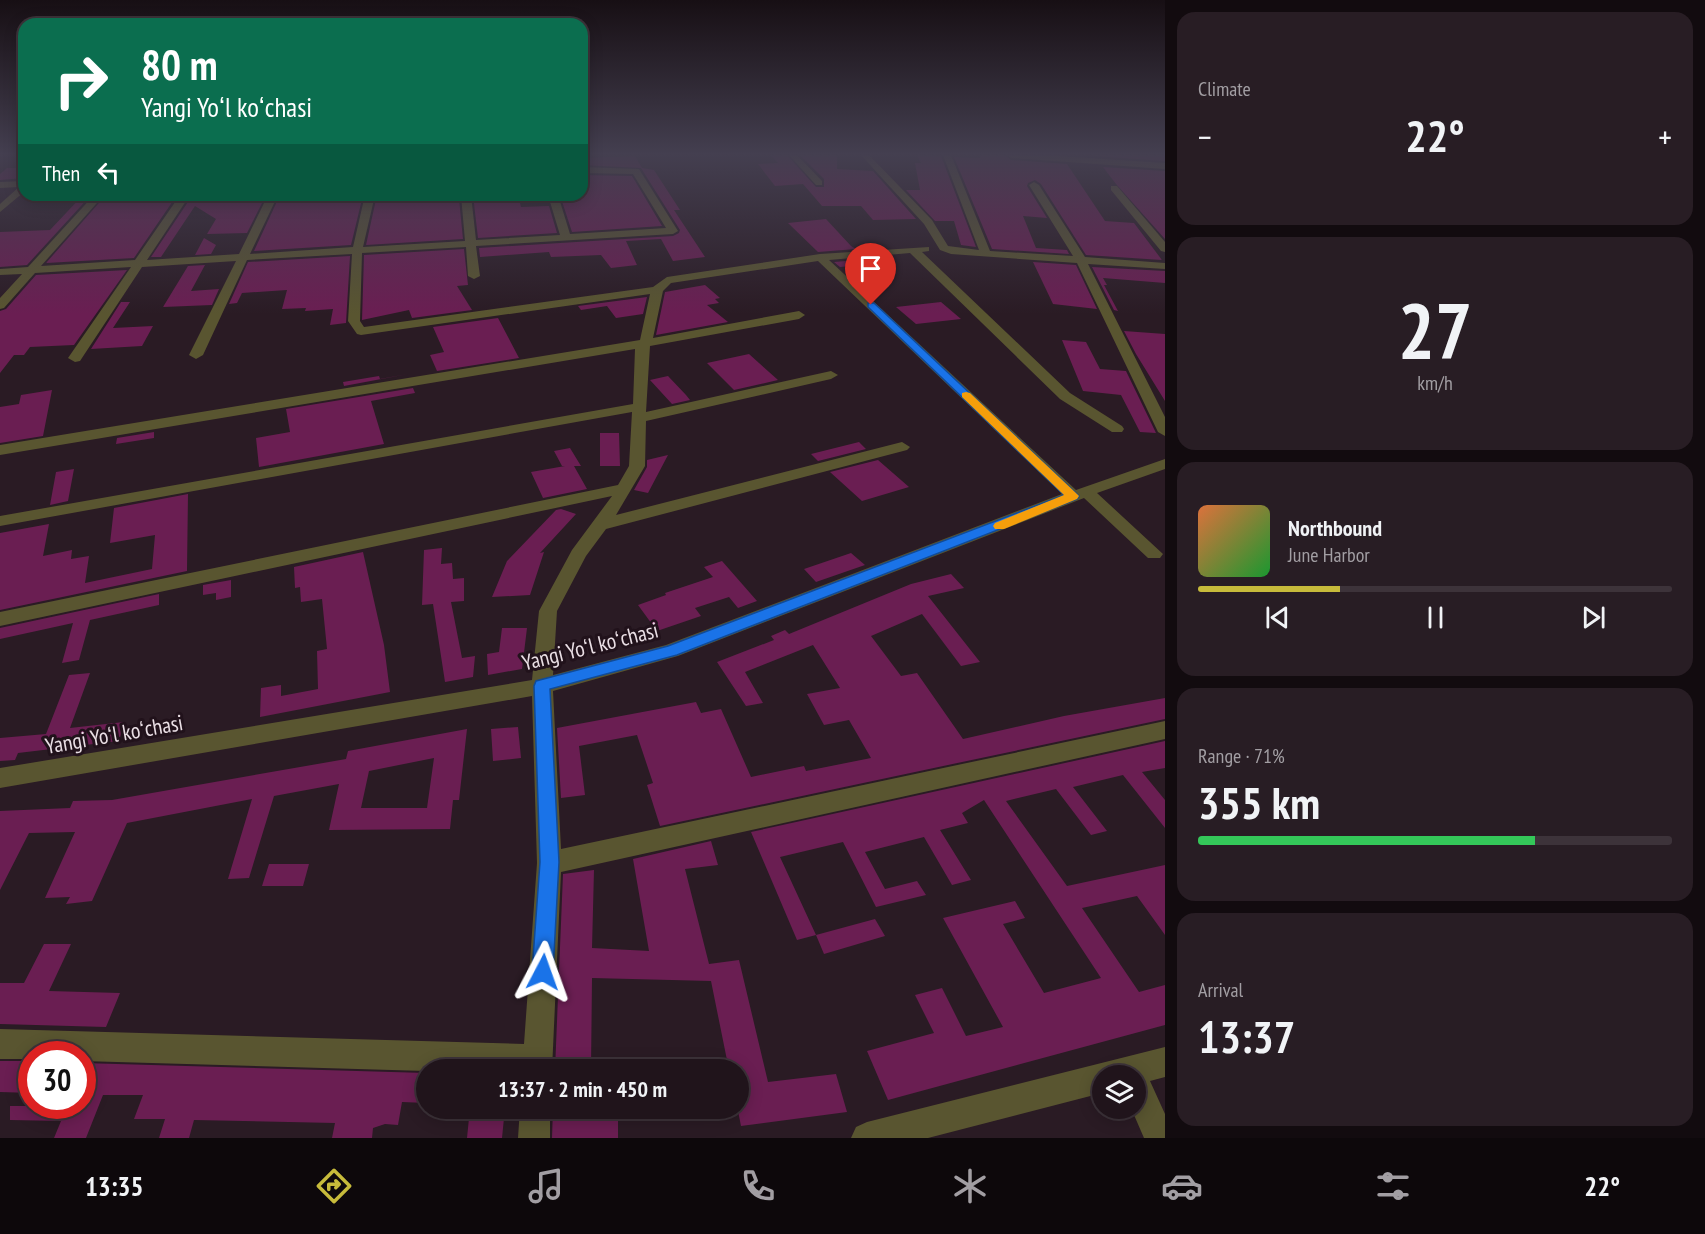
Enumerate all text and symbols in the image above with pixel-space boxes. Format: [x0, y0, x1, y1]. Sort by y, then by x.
text: 80 m [141, 37, 218, 92]
icon: right [42, 42, 120, 120]
text: Climate [1198, 76, 1251, 102]
text: Yangi Yoʻl koʻchasi [141, 90, 312, 124]
text: 22° [1405, 106, 1465, 164]
text: − [1198, 115, 1212, 158]
text: + [1658, 115, 1672, 158]
icon: left [92, 156, 125, 189]
text: Then [42, 159, 80, 187]
pin [845, 243, 896, 305]
icon: arrive [854, 252, 887, 285]
text: 27 [1398, 280, 1472, 381]
text: km/h [1417, 370, 1453, 396]
text: Northbound [1288, 514, 1382, 542]
text: June Harbor [1288, 542, 1370, 568]
icon: previous [1261, 601, 1294, 634]
icon: pause [1419, 601, 1452, 634]
icon: next [1577, 601, 1610, 634]
street label: Yangi Yoʻl koʻchasi [519, 616, 661, 676]
street label: Yangi Yoʻl koʻchasi [43, 708, 185, 760]
text: Range · 71% [1198, 743, 1285, 769]
text: 355 km [1198, 773, 1320, 831]
position arrow [511, 940, 575, 1004]
text: Arrival [1198, 977, 1243, 1003]
text: 13:37 [1198, 1007, 1295, 1065]
speed limit sign: 30 [18, 1041, 96, 1119]
map controls [1092, 1065, 1146, 1119]
button: layers [1092, 1065, 1146, 1119]
text: 13:37 · 2 min · 450 m [498, 1075, 667, 1103]
icon: directions [313, 1165, 355, 1207]
icon: music [525, 1165, 567, 1207]
icon: phone [737, 1165, 779, 1207]
icon: climate [949, 1165, 991, 1207]
icon: car [1161, 1165, 1203, 1207]
icon: filters [1372, 1165, 1414, 1207]
text: 13:35 [85, 1169, 143, 1203]
text: 22° [1584, 1169, 1620, 1203]

